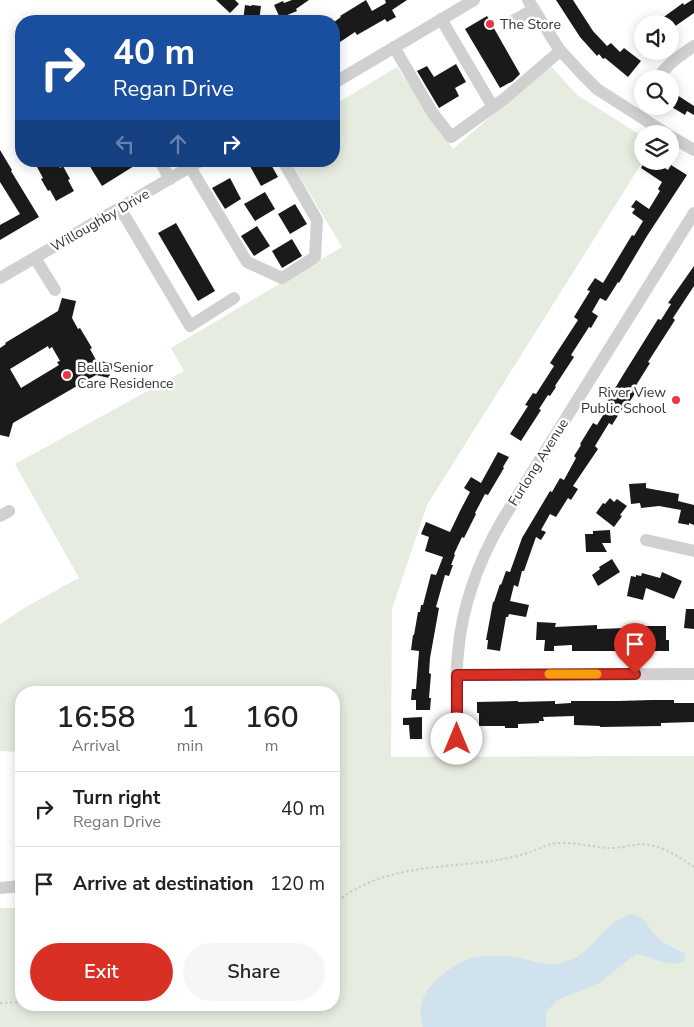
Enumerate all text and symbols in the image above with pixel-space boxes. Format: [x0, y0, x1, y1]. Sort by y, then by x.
place label: The Store [500, 15, 561, 34]
map controls [634, 15, 679, 170]
button: sound [634, 15, 679, 60]
marker: The Store [484, 18, 496, 30]
text: 40 m [113, 29, 195, 76]
icon: right [30, 35, 95, 100]
button: search [634, 70, 679, 115]
text: Regan Drive [113, 74, 234, 104]
button: layers [634, 125, 679, 170]
icon: left [111, 130, 139, 158]
icon: ahead [164, 130, 192, 158]
icon: right [217, 130, 245, 158]
street label: Willoughby Drive [48, 185, 153, 256]
place label: Bella Senior Care Residence [77, 358, 174, 393]
marker: Bella Senior Care Residence [61, 369, 73, 381]
place label: River View Public School [581, 383, 667, 418]
marker: River View Public School [670, 394, 682, 406]
street label: Furlong Avenue [504, 415, 573, 510]
pin [614, 623, 656, 674]
icon: arrive [621, 630, 649, 658]
text: 16:58 [56, 697, 135, 738]
text: 1 [181, 697, 199, 738]
text: 160 [245, 697, 299, 738]
position arrow [430, 712, 482, 764]
text: Arrival [72, 735, 120, 757]
text: min [177, 735, 203, 757]
text: m [265, 735, 279, 757]
text: Turn right [73, 785, 160, 811]
icon: right [30, 795, 58, 823]
text: 40 m [281, 796, 325, 822]
text: Regan Drive [73, 811, 161, 833]
icon: arrive [30, 870, 58, 898]
text: Arrive at destination [73, 871, 254, 897]
text: 120 m [270, 871, 325, 897]
button: Exit [30, 943, 173, 1001]
button: Share [183, 943, 325, 1001]

